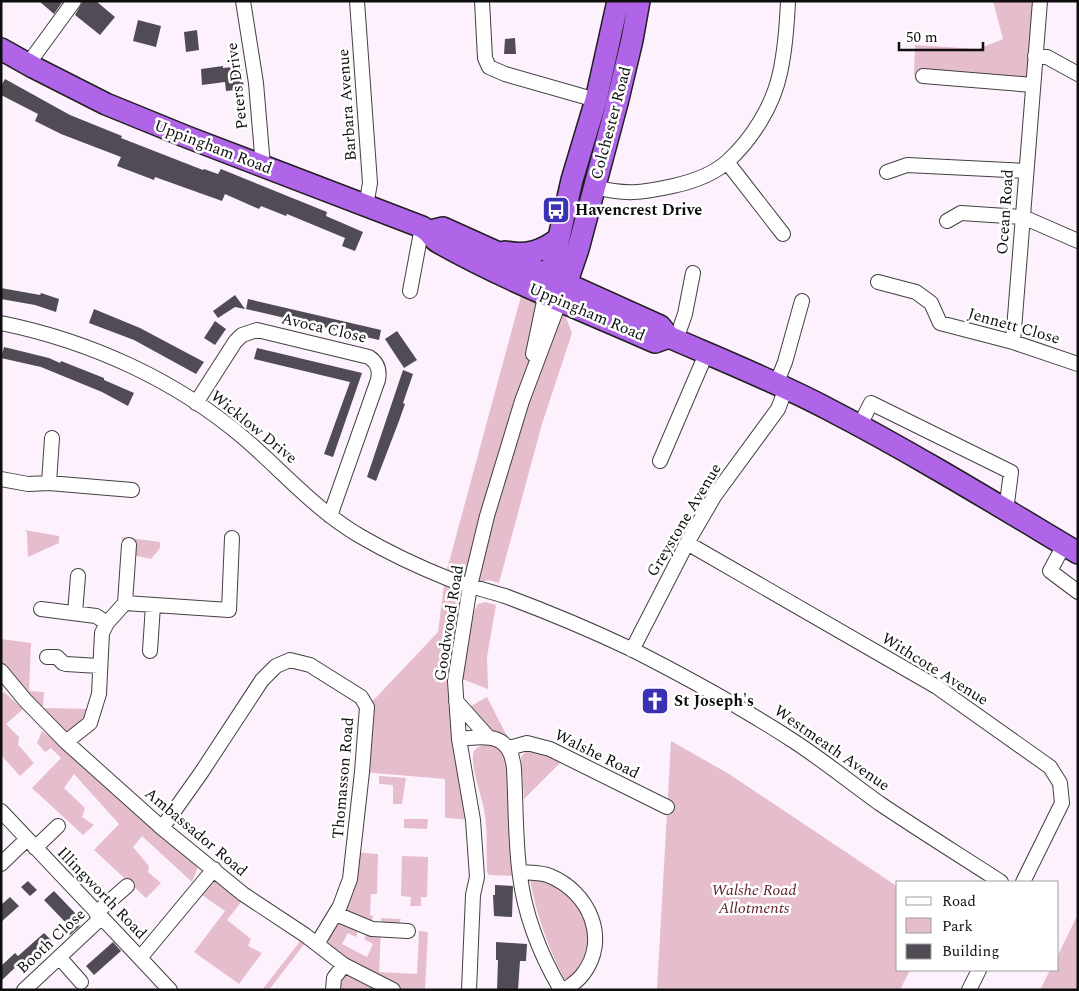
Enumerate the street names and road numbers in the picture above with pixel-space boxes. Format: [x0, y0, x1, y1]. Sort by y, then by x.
street label: Peters Drive [220, 41, 254, 131]
street label: Barbara Avenue [331, 48, 363, 162]
street label: Colchester Road [584, 64, 638, 182]
street label: Uppingham Road [151, 113, 275, 181]
street label: Ocean Road [990, 168, 1020, 256]
street label: Uppingham Road [525, 277, 649, 347]
street label: Jennett Close [965, 301, 1063, 351]
street label: Avoca Close [279, 307, 369, 349]
street label: Wicklow Drive [205, 384, 303, 470]
street label: Greystone Avenue [640, 459, 728, 581]
street label: Goodwood Road [428, 563, 470, 683]
street label: Withcote Avenue [877, 626, 993, 712]
street label: Westmeath Avenue [769, 699, 895, 797]
street label: Thomasson Road [326, 716, 360, 840]
street label: Walshe Road [550, 723, 644, 785]
street label: Ambassador Road [139, 782, 253, 882]
street label: Illingworth Road [51, 841, 153, 945]
street label: Booth Close [11, 903, 91, 979]

